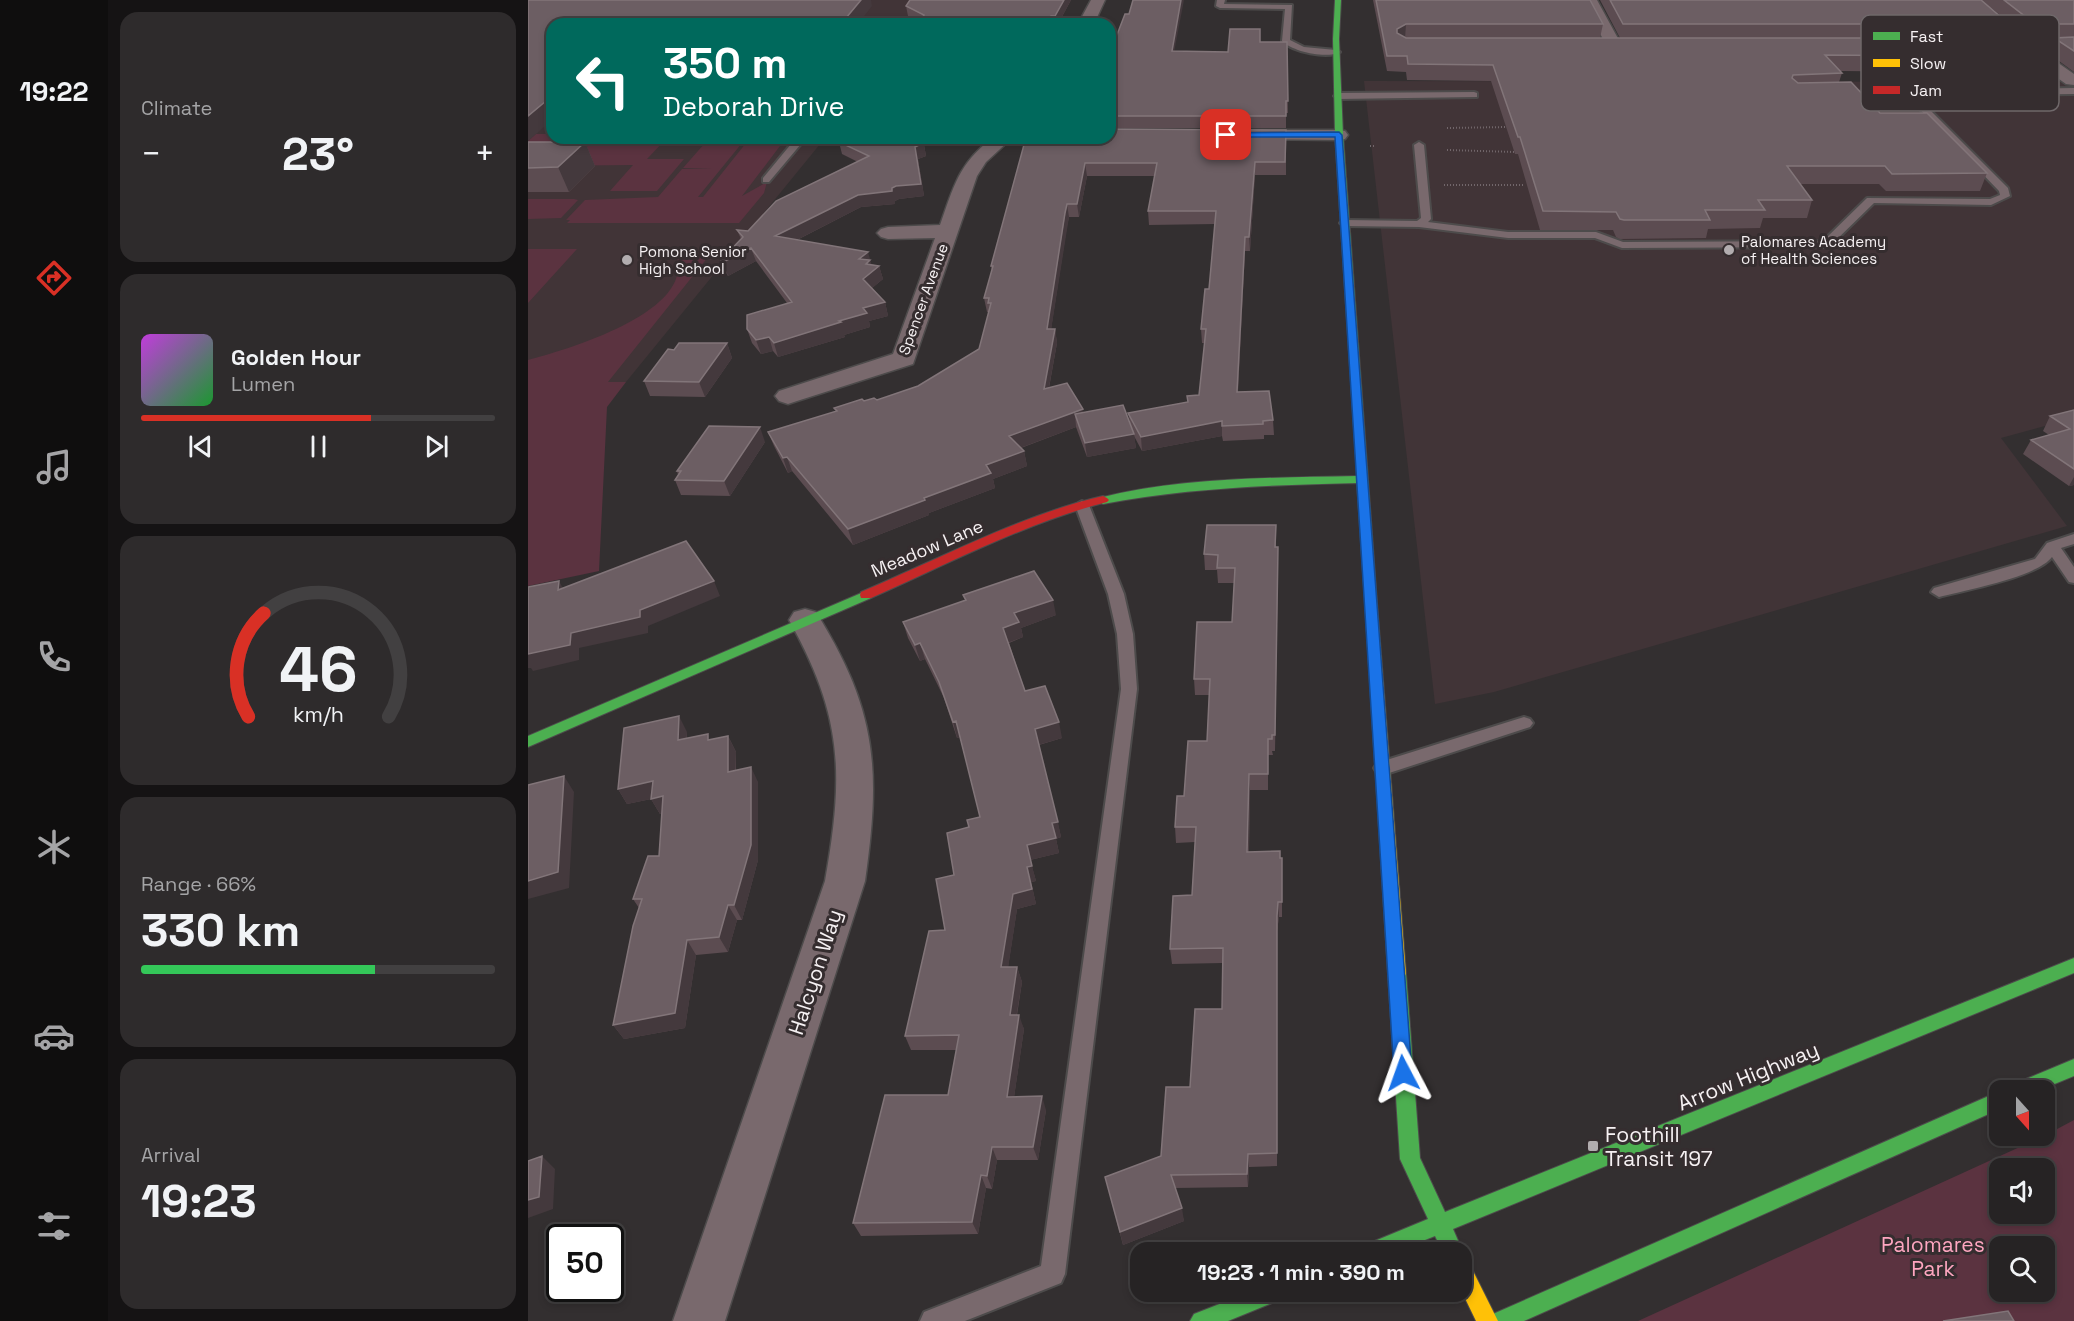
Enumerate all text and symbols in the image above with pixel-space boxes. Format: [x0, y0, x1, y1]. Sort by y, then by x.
legend [1861, 15, 2059, 111]
text: Fast [1910, 26, 1943, 47]
text: 350 m [663, 37, 788, 90]
icon: left [564, 42, 642, 120]
text: Slow [1910, 53, 1946, 74]
text: 19:22 [19, 74, 89, 109]
text: Jam [1910, 80, 1942, 101]
text: Deborah Drive [663, 89, 844, 124]
text: Climate [141, 95, 212, 121]
pin [1200, 109, 1251, 160]
icon: arrive [1209, 118, 1242, 151]
text: 23° [282, 126, 354, 183]
text: − [141, 133, 161, 175]
text: + [475, 133, 495, 175]
place label: Palomares Academy of Health Sciences [1741, 232, 1886, 268]
street label: Spencer Avenue [894, 241, 952, 357]
place label: Pomona Senior High School [639, 242, 747, 278]
marker: Palomares Academy of Health Sciences [1722, 243, 1736, 257]
marker: Pomona Senior High School [620, 253, 634, 267]
icon: directions [33, 257, 75, 299]
text: Golden Hour [231, 343, 361, 371]
text: Lumen [231, 371, 295, 397]
icon: previous [184, 430, 217, 463]
icon: pause [302, 430, 335, 463]
icon: next [420, 430, 453, 463]
icon: music [33, 446, 75, 488]
street label: Meadow Lane [867, 514, 987, 582]
text: 46 [279, 631, 357, 710]
icon: phone [33, 636, 75, 678]
text: km/h [292, 702, 344, 729]
icon: climate [33, 826, 75, 868]
text: Range · 66% [141, 871, 256, 897]
text: 330 km [141, 902, 300, 959]
street label: Halcyon Way [782, 906, 848, 1038]
icon: car [33, 1015, 75, 1057]
street label: Arrow Highway [1673, 1035, 1823, 1117]
position arrow [1371, 1041, 1435, 1105]
north arrow [1989, 1080, 2055, 1146]
map controls [1989, 1080, 2055, 1302]
place label: Foothill Transit 197 [1605, 1121, 1713, 1172]
marker: Foothill Transit 197 [1586, 1139, 1600, 1153]
text: Arrival [141, 1142, 200, 1168]
button: sound [1989, 1158, 2055, 1224]
text: 19:23 [141, 1173, 257, 1230]
icon: filters [33, 1205, 75, 1247]
speed limit sign: 50 [546, 1224, 624, 1302]
park label: Palomares Park [1881, 1231, 1985, 1282]
button: search [1989, 1236, 2055, 1302]
text: 19:23 · 1 min · 390 m [1197, 1258, 1405, 1286]

